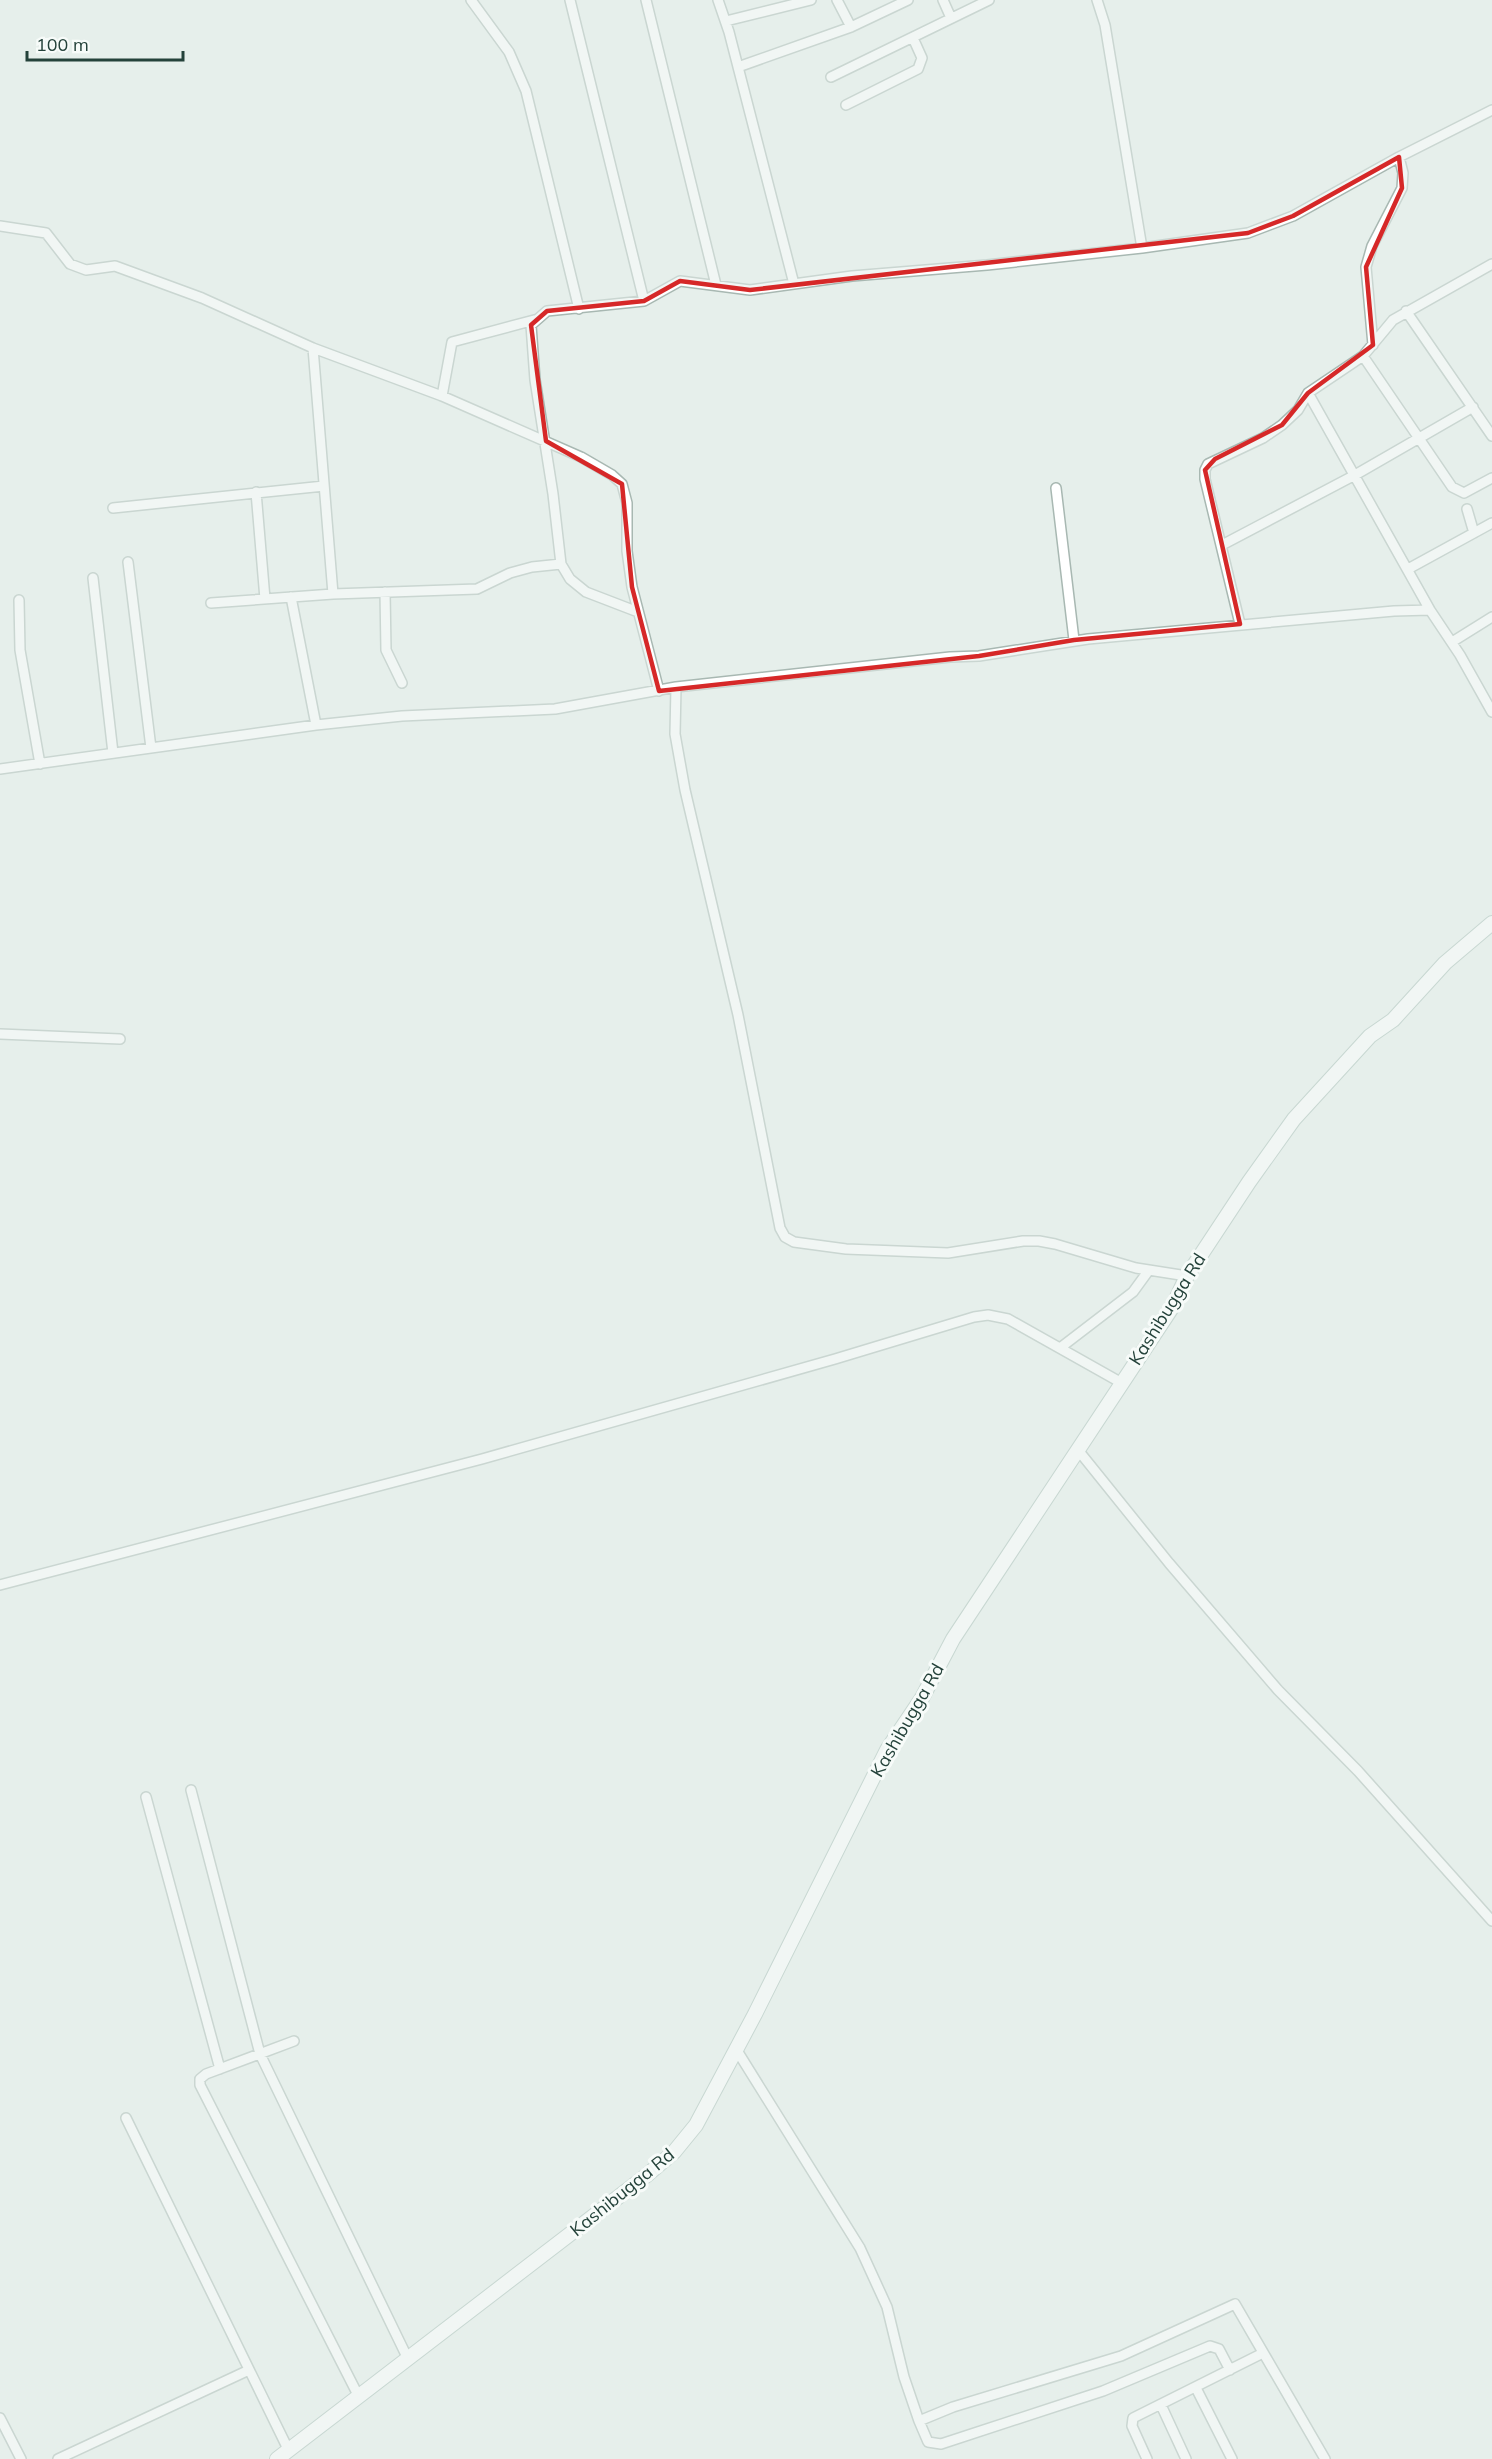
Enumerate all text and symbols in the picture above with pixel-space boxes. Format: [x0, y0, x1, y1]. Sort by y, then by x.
scale bar [27, 24, 183, 62]
text: 100 m [36, 33, 89, 56]
street label: Kashibugga Rd [1123, 1249, 1211, 1369]
street label: Kashibugga Rd [865, 1659, 949, 1781]
street label: Kashibugga Rd [565, 2143, 679, 2241]

